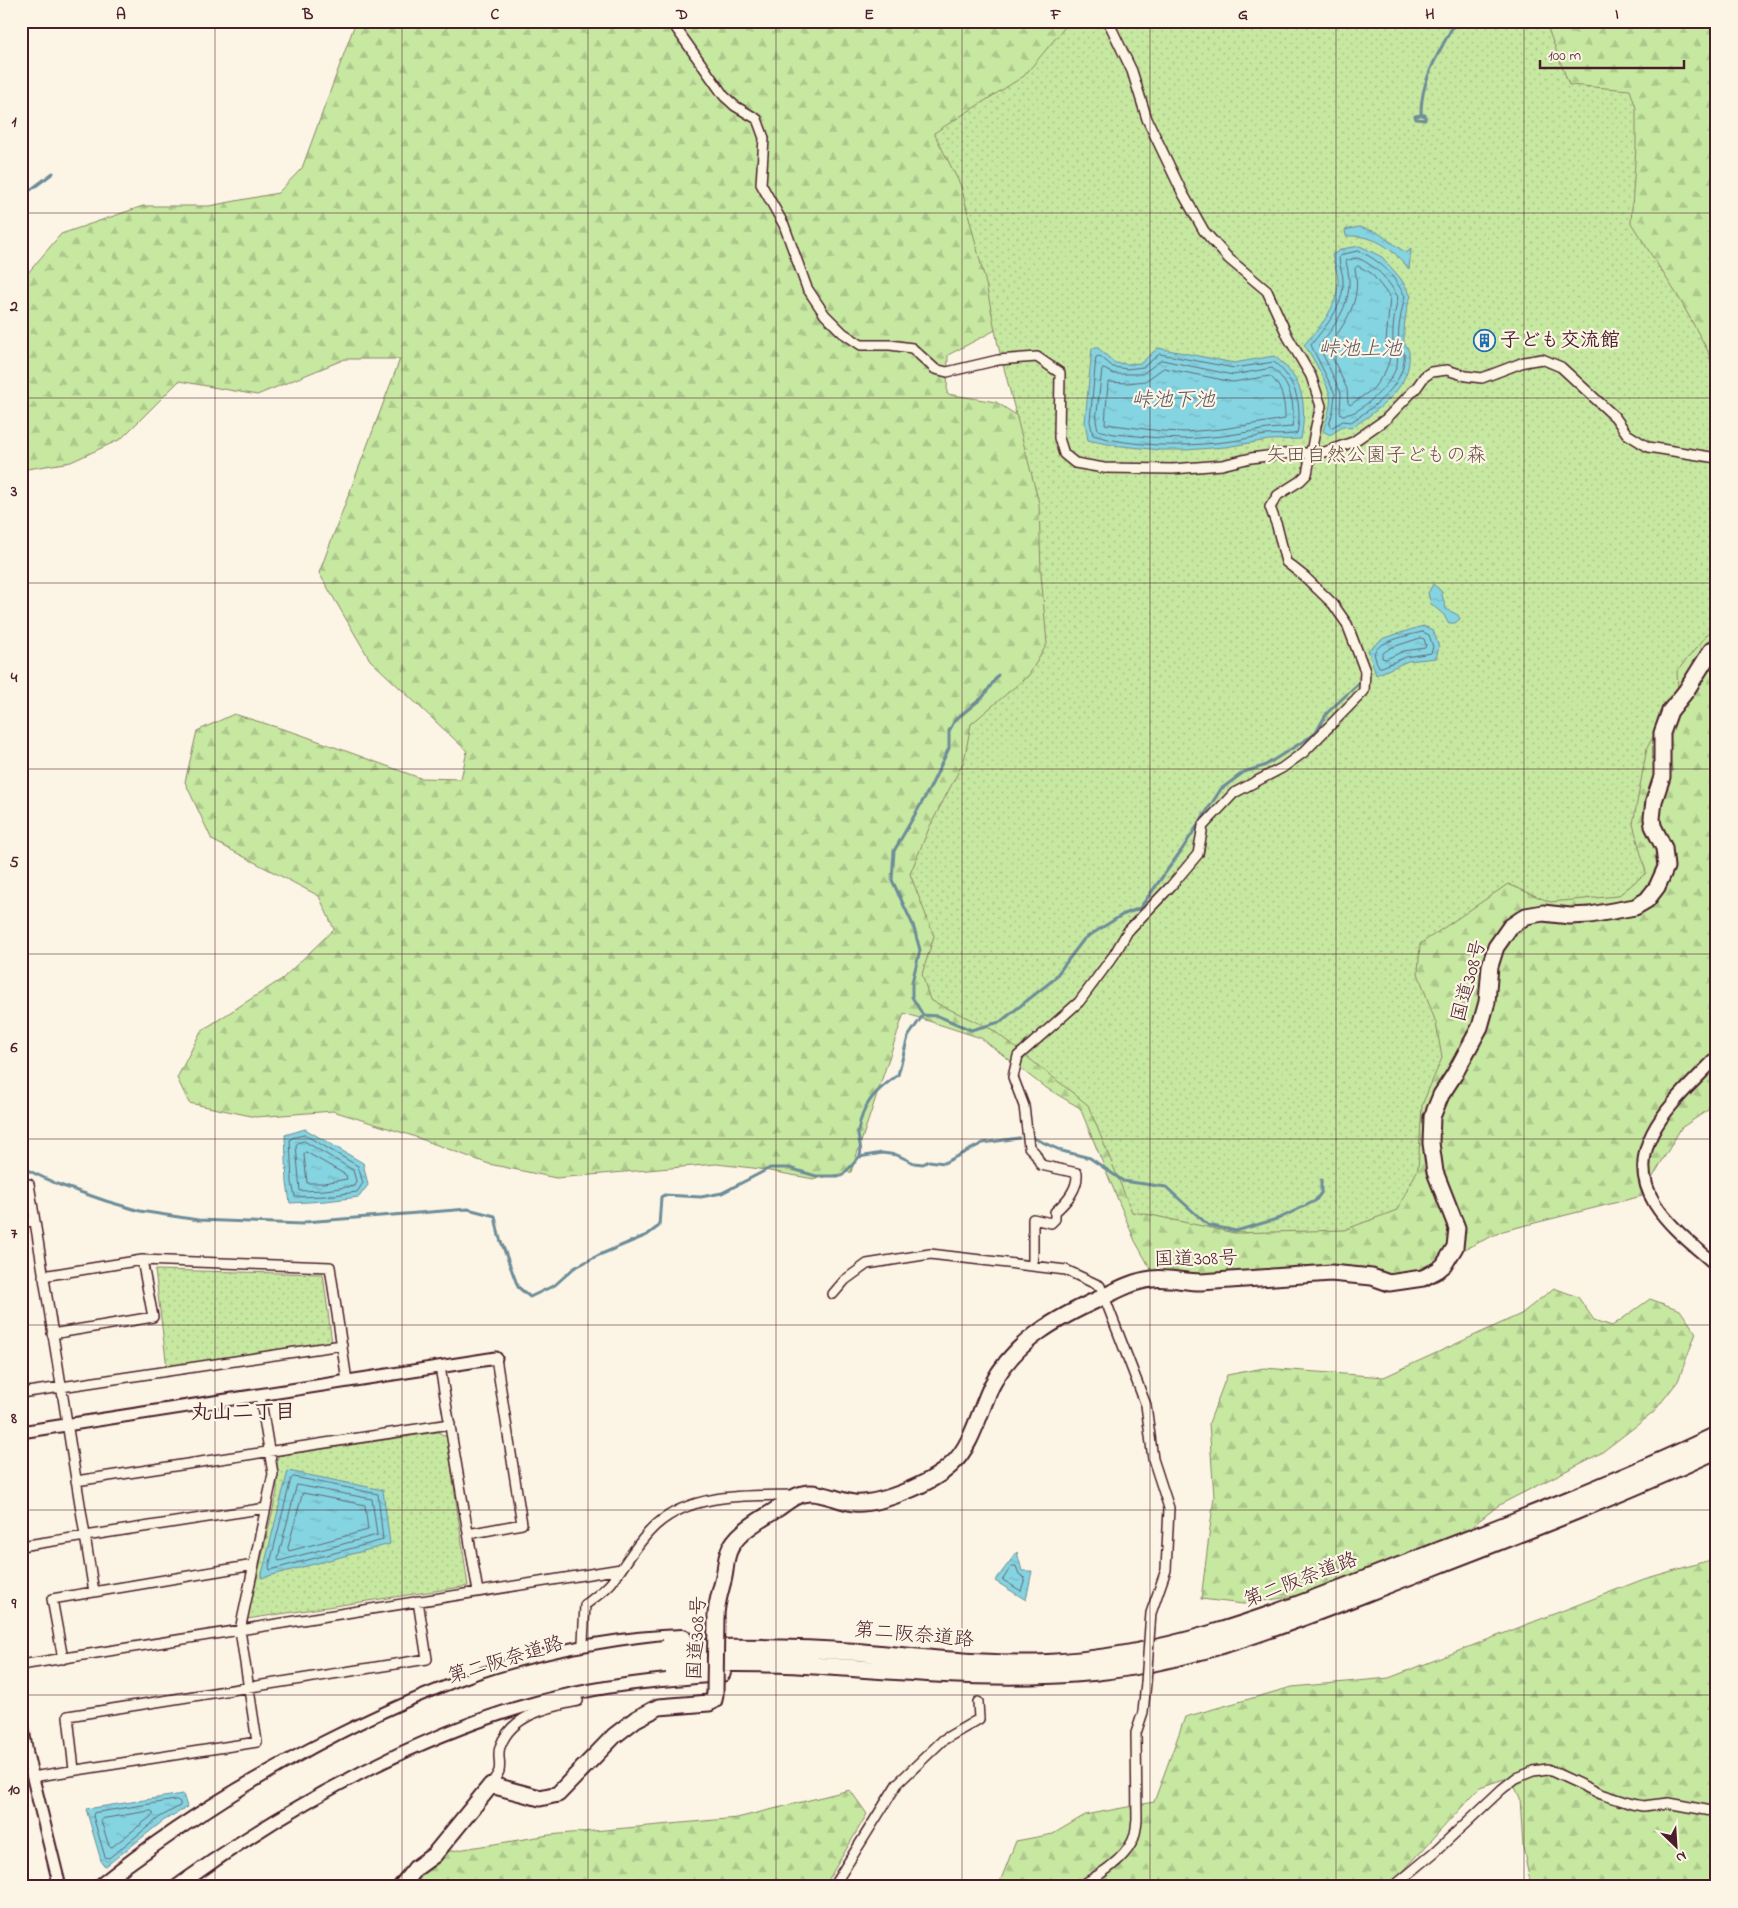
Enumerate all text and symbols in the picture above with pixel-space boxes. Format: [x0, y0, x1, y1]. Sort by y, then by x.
text: A [116, 3, 126, 27]
text: B [302, 3, 314, 27]
text: C [491, 3, 500, 27]
text: D [675, 3, 688, 27]
text: E [864, 3, 874, 27]
text: F [1050, 3, 1062, 27]
text: G [1238, 3, 1248, 27]
text: H [1425, 3, 1435, 27]
text: I [1615, 3, 1619, 27]
scale bar [1540, 38, 1684, 70]
text: 100 m [1548, 45, 1581, 67]
text: 1 [11, 110, 17, 134]
text: 2 [9, 295, 18, 319]
place label: 子ども交流館 [1500, 327, 1620, 356]
building icon: 子ども交流館 [1472, 329, 1496, 353]
water label: 峠池上池 [1318, 335, 1403, 365]
water label: 峠池下池 [1131, 386, 1216, 416]
park label: 矢田自然公園子どもの森 [1266, 442, 1486, 471]
text: 3 [10, 480, 18, 504]
text: 4 [10, 666, 18, 690]
text: 5 [9, 851, 19, 875]
street label: 国道308号 [1445, 936, 1495, 1026]
text: 6 [9, 1036, 18, 1060]
text: 7 [11, 1222, 18, 1246]
street label: 国道308号 [1154, 1245, 1238, 1275]
district label: 丸山二丁目 [191, 1398, 296, 1428]
text: 8 [10, 1407, 17, 1431]
street label: 第二阪奈道路 [1240, 1546, 1362, 1616]
text: 9 [11, 1592, 17, 1616]
street label: 国道308号 [681, 1595, 715, 1681]
street label: 第二阪奈道路 [853, 1616, 975, 1656]
street label: 第二阪奈道路 [444, 1630, 568, 1692]
text: 10 [8, 1778, 20, 1802]
north arrow [1650, 1820, 1700, 1870]
text: N [1672, 1845, 1690, 1868]

